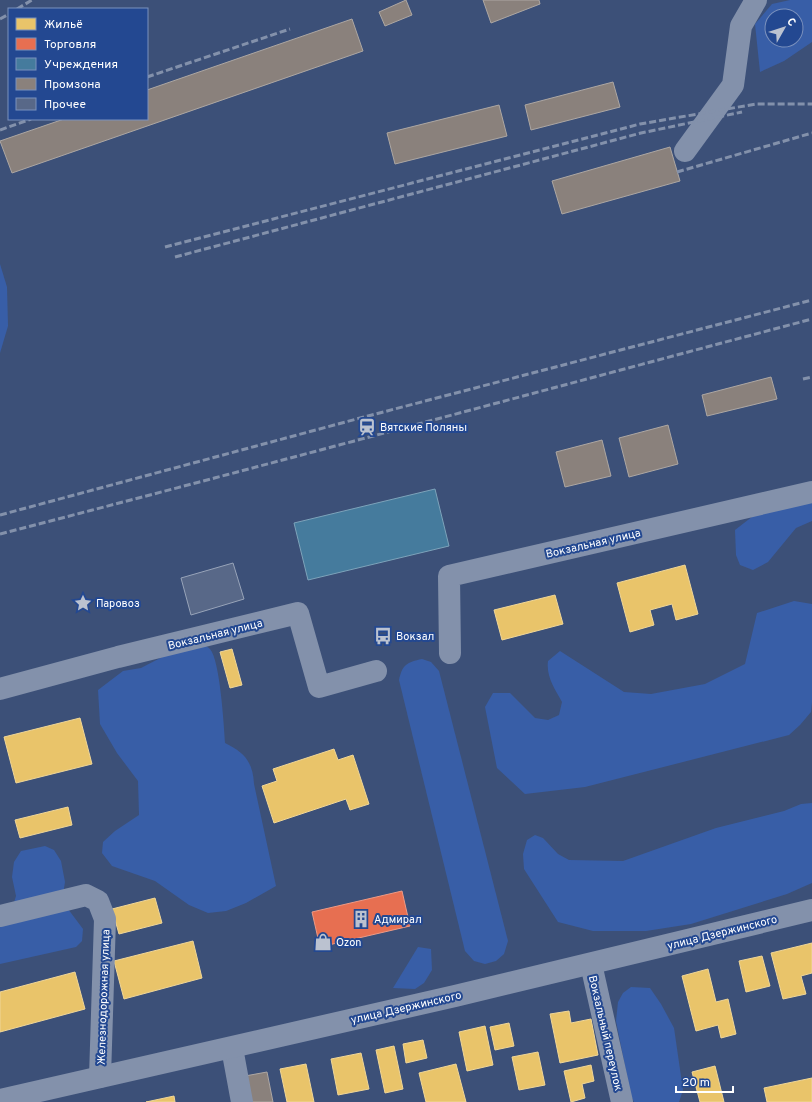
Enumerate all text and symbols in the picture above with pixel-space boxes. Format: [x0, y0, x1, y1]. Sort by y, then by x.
legend [8, 8, 148, 120]
north arrow [764, 8, 804, 48]
text: С [783, 15, 799, 29]
text: Жильё [44, 17, 83, 33]
text: Торговля [44, 37, 96, 53]
text: Учреждения [44, 57, 118, 73]
text: Промзона [44, 77, 101, 93]
text: Прочее [44, 97, 86, 113]
station icon: Вятские Поляны [357, 417, 377, 437]
place label: Вятские Поляны [380, 421, 467, 435]
street label: Вокзальная улица [544, 526, 642, 562]
place icon: Паровоз [73, 593, 93, 613]
place label: Паровоз [96, 597, 140, 611]
street label: Вокзальная улица [167, 616, 264, 653]
bus stop icon: Вокзал [373, 626, 393, 646]
place label: Вокзал [396, 630, 434, 644]
building icon: Адмирал [351, 909, 371, 929]
place label: Адмирал [374, 913, 422, 927]
street label: улица Дзержинского [666, 913, 779, 953]
street label: Железнодорожная улица [95, 929, 113, 1065]
shop icon: Ozon [313, 932, 333, 952]
place label: Ozon [336, 936, 362, 950]
street label: Вокзальный переулок [585, 974, 625, 1092]
street label: улица Дзержинского [350, 988, 463, 1028]
scale bar [676, 1068, 733, 1094]
text: 20 m [682, 1075, 710, 1091]

